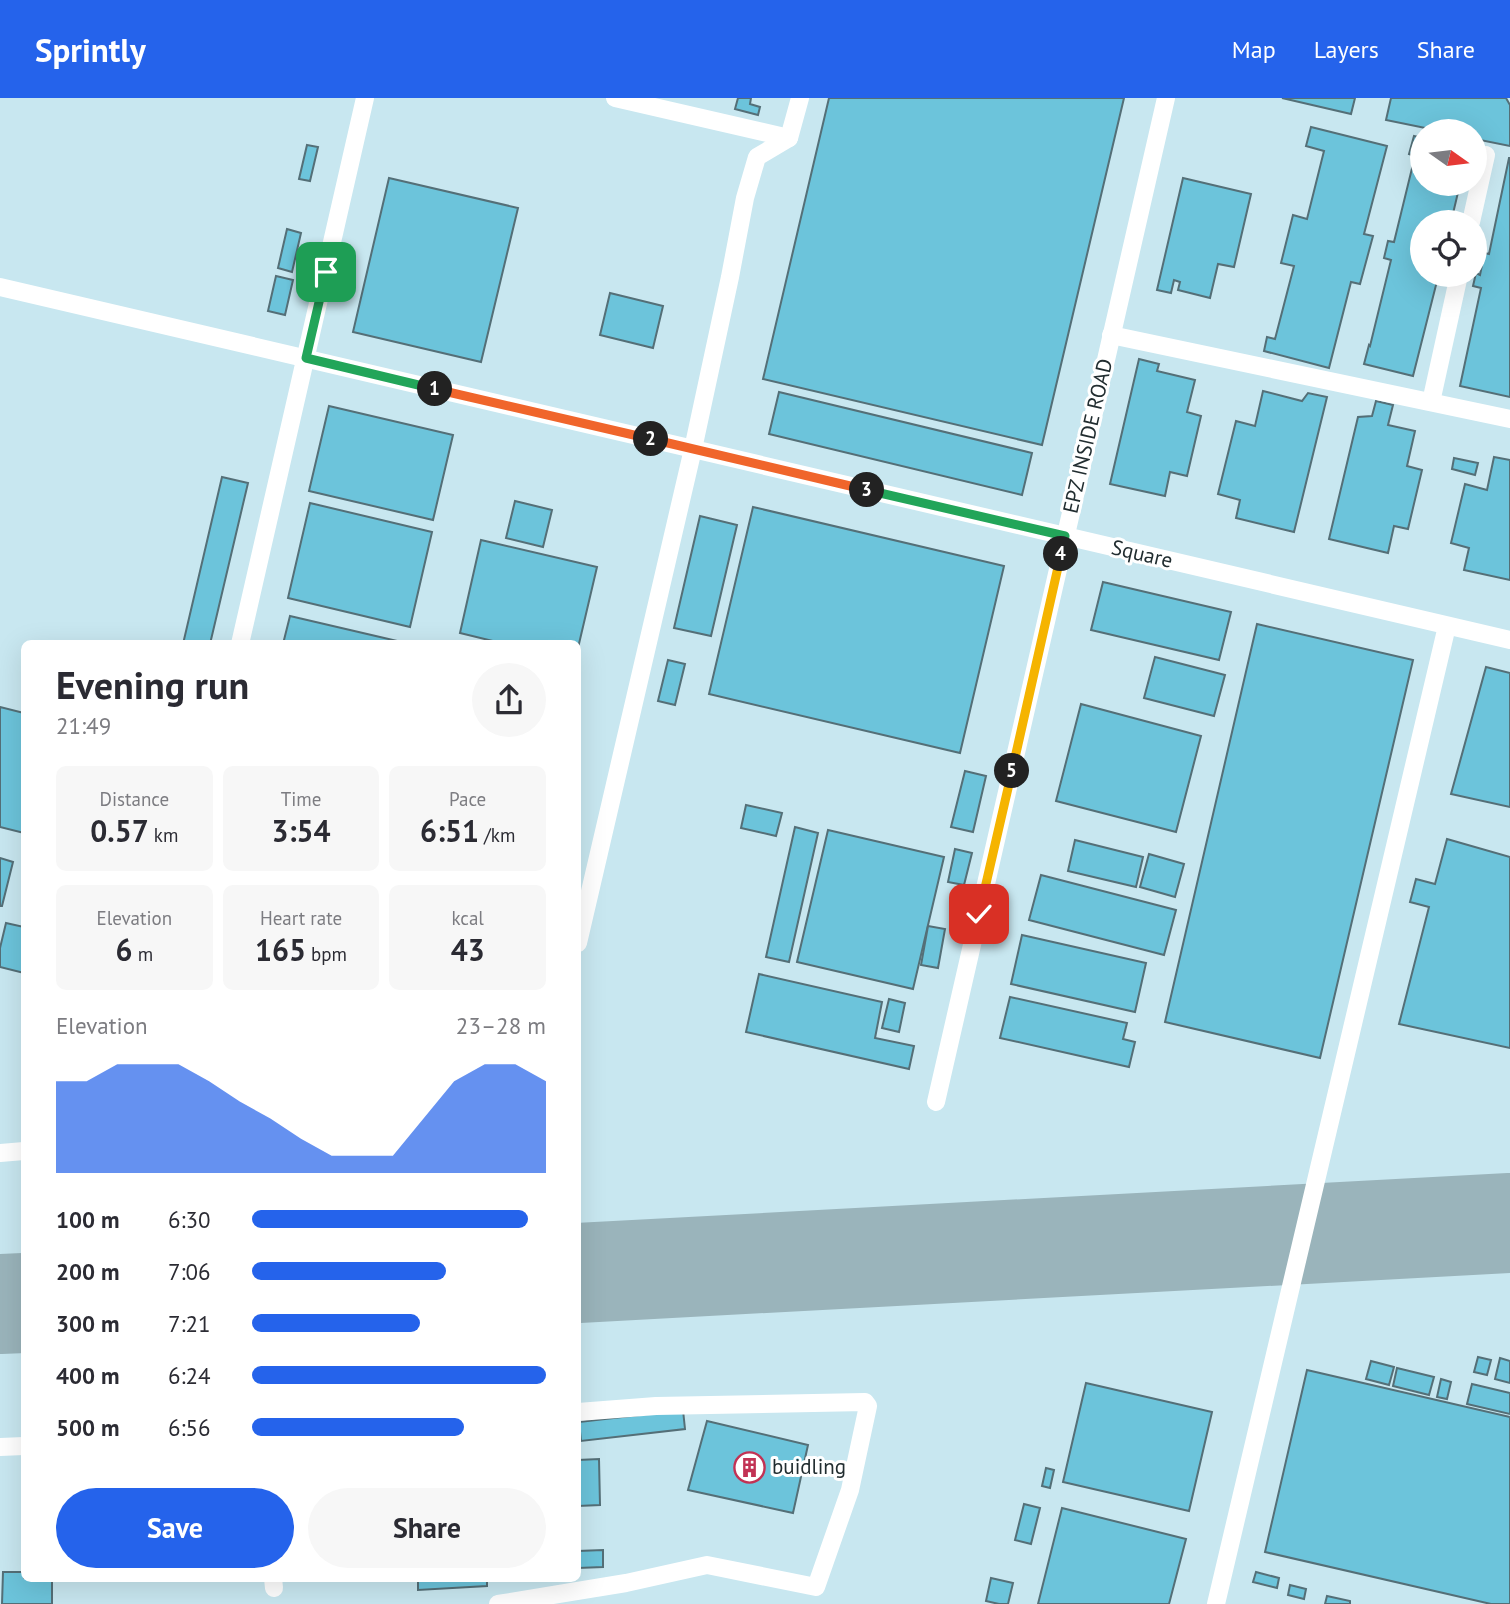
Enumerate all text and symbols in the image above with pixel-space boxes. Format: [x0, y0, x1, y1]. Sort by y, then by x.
text: Sprintly [35, 28, 146, 71]
text: Map [1232, 34, 1276, 65]
text: Layers [1314, 34, 1379, 65]
text: Share [1417, 34, 1475, 65]
north arrow [1410, 119, 1488, 196]
map controls [1410, 119, 1487, 287]
button: locate [1410, 210, 1487, 287]
pin [296, 242, 356, 302]
icon: arrive [307, 253, 345, 291]
street label: EPZ INSIDE ROAD [1057, 356, 1118, 516]
pin: 1 [418, 372, 452, 406]
text: 1 [429, 376, 440, 400]
pin: 2 [634, 422, 668, 456]
text: 2 [645, 426, 656, 450]
pin: 3 [850, 472, 884, 508]
text: 3 [861, 477, 872, 501]
street label: Square [1109, 533, 1175, 574]
pin: 4 [1044, 536, 1078, 572]
text: 4 [1055, 541, 1066, 565]
text: Evening run [56, 660, 249, 709]
button: share [472, 663, 546, 737]
text: 21:49 [56, 711, 111, 740]
pin: 5 [995, 754, 1030, 788]
text: 5 [1006, 758, 1017, 782]
text: Distance [100, 787, 169, 811]
text: Time [281, 787, 321, 811]
text: Pace [449, 787, 486, 811]
text: 0.57 [90, 811, 149, 850]
text: 3:54 [271, 811, 331, 850]
text: 6:51 [420, 811, 479, 850]
text: km [149, 823, 178, 847]
text: /km [479, 823, 515, 847]
pin [949, 884, 1009, 944]
icon: check [960, 895, 998, 933]
text: Elevation [96, 906, 172, 930]
text: Heart rate [260, 906, 342, 930]
text: kcal [451, 906, 484, 930]
text: 6 [116, 930, 133, 969]
text: 165 [255, 930, 306, 969]
text: 43 [451, 930, 485, 969]
text: m [133, 942, 153, 966]
text: bpm [306, 942, 347, 966]
text: Elevation [56, 1011, 148, 1040]
text: 23–28 m [456, 1011, 546, 1040]
text: 100 m [56, 1205, 119, 1234]
text: 6:30 [168, 1205, 211, 1234]
text: 200 m [56, 1257, 119, 1286]
text: 7:06 [168, 1257, 211, 1286]
text: 300 m [56, 1309, 119, 1338]
text: 7:21 [168, 1309, 211, 1338]
text: 400 m [56, 1361, 119, 1390]
text: 6:24 [168, 1361, 211, 1390]
text: 500 m [56, 1413, 119, 1442]
text: 6:56 [168, 1413, 211, 1442]
building icon: buidling [732, 1450, 766, 1484]
place label: buidling [772, 1453, 846, 1480]
button: Save [56, 1488, 294, 1568]
button: Share [308, 1488, 546, 1568]

